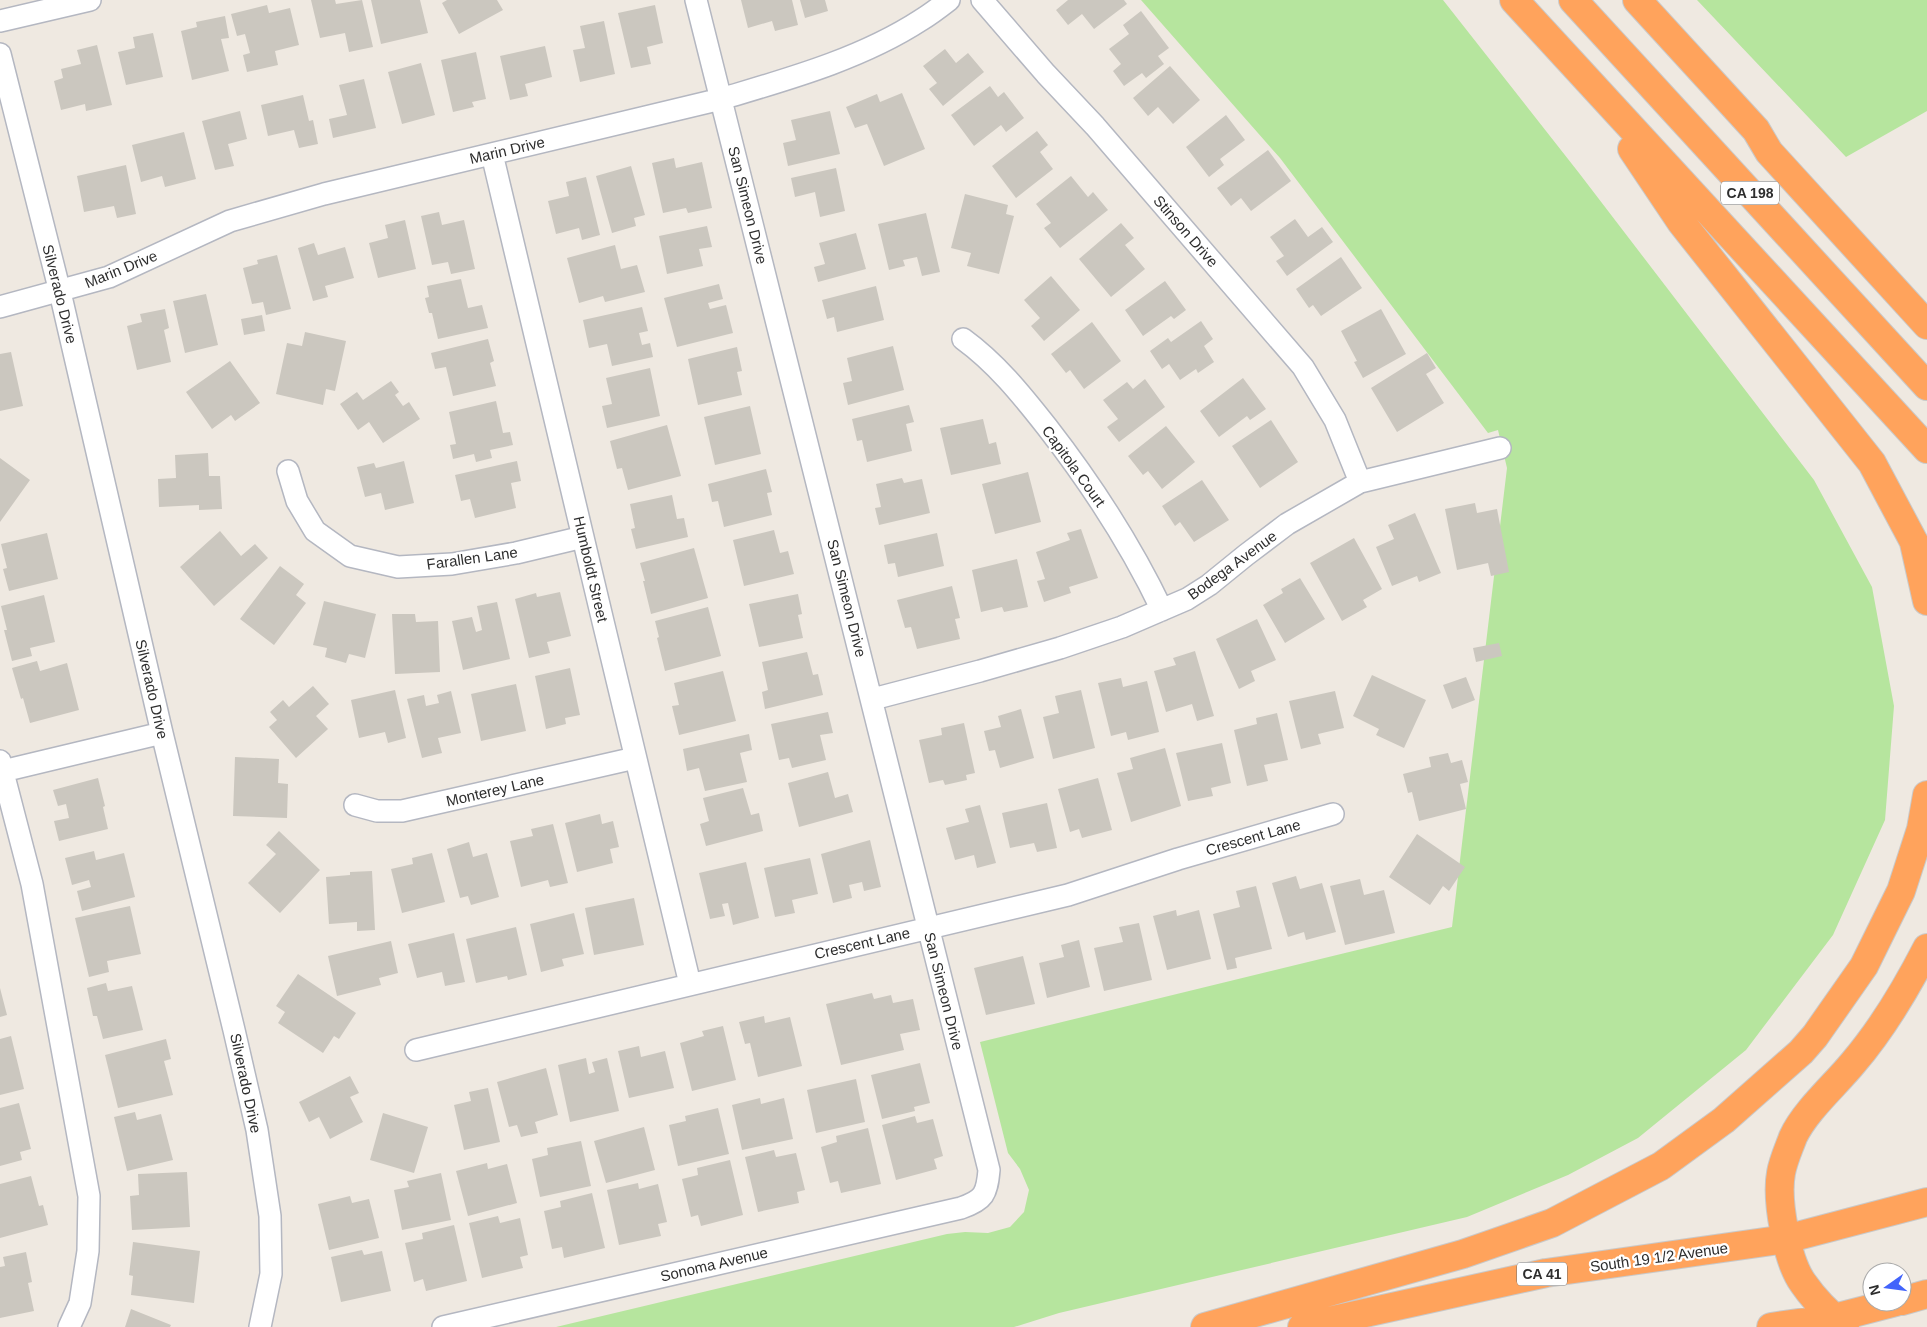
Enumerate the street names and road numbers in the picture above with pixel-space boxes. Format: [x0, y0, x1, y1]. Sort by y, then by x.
street label: Marin Drive [468, 133, 546, 167]
street label: San Simeon Drive [725, 144, 771, 266]
road number: CA 198 [1721, 182, 1779, 204]
street label: Stinson Drive [1150, 192, 1222, 270]
street label: Silverado Drive [39, 243, 81, 345]
street label: Marin Drive [82, 247, 160, 291]
street label: Capitola Court [1039, 422, 1110, 510]
street label: Humboldt Street [571, 514, 612, 625]
street label: Bodega Avenue [1184, 527, 1280, 603]
street label: San Simeon Drive [824, 537, 870, 659]
street label: Farallen Lane [425, 543, 519, 573]
street label: Silverado Drive [132, 638, 172, 740]
street label: Monterey Lane [444, 770, 546, 810]
street label: Crescent Lane [1204, 815, 1302, 859]
street label: Crescent Lane [813, 924, 911, 962]
street label: San Simeon Drive [921, 930, 967, 1052]
street label: Silverado Drive [227, 1031, 265, 1135]
street label: South 19 1/2 Avenue [1589, 1239, 1729, 1275]
street label: Sonoma Avenue [659, 1243, 769, 1285]
road number: CA 41 [1517, 1262, 1567, 1286]

